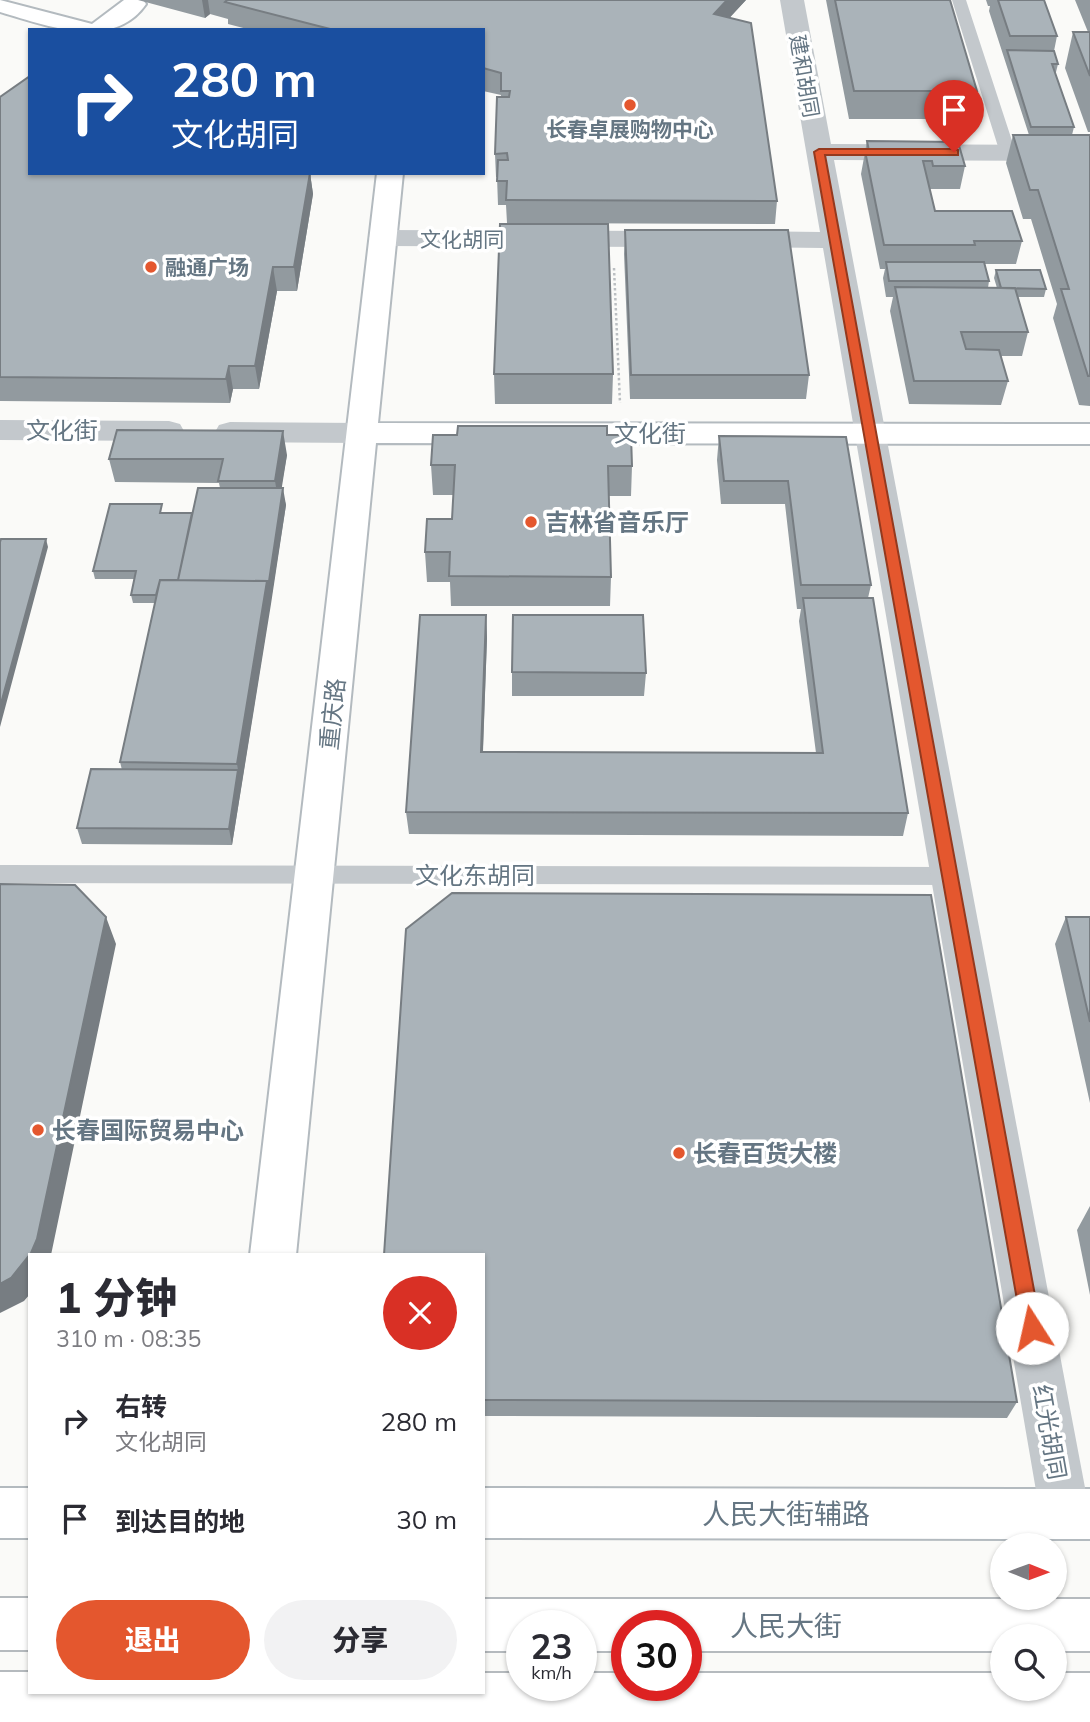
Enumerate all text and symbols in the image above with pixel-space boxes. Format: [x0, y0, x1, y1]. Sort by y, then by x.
street label: 建和胡同 [785, 32, 825, 120]
text: 280 m [171, 48, 317, 109]
icon: right [56, 56, 147, 147]
pin [924, 80, 984, 152]
icon: arrive [935, 91, 973, 129]
marker: 长春卓展购物中心 [622, 97, 638, 113]
text: 文化胡同 [171, 114, 299, 154]
place label: 长春卓展购物中心 [546, 116, 714, 142]
street label: 文化胡同 [420, 226, 504, 252]
place label: 融通广场 [165, 254, 249, 280]
marker: 融通广场 [143, 259, 159, 275]
street label: 文化街 [26, 415, 98, 445]
street label: 文化街 [614, 418, 686, 448]
place label: 吉林省音乐厅 [545, 507, 689, 537]
marker: 吉林省音乐厅 [523, 514, 539, 530]
street label: 重庆路 [313, 677, 351, 751]
street label: 文化东胡同 [415, 860, 535, 890]
place label: 长春国际贸易中心 [52, 1115, 244, 1145]
marker: 长春国际贸易中心 [30, 1122, 46, 1138]
place label: 长春百货大楼 [693, 1138, 837, 1168]
marker: 长春百货大楼 [671, 1145, 687, 1161]
text: 1 分钟 [56, 1271, 177, 1324]
button: close [383, 1276, 457, 1350]
position arrow [995, 1291, 1069, 1365]
text: 310 m · 08:35 [56, 1324, 201, 1353]
street label: 红光胡同 [1027, 1382, 1073, 1482]
text: 右转 [115, 1390, 167, 1423]
icon: right [56, 1402, 94, 1440]
text: 280 m [381, 1405, 457, 1438]
text: 文化胡同 [115, 1427, 207, 1456]
street label: 人民大街辅路 [702, 1496, 870, 1531]
icon: arrive [56, 1500, 94, 1538]
text: 30 m [396, 1503, 457, 1536]
text: 到达目的地 [115, 1505, 245, 1538]
north arrow [990, 1533, 1068, 1610]
map controls [990, 1533, 1067, 1701]
button: 退出 [56, 1600, 250, 1680]
button: 分享 [264, 1600, 457, 1680]
street label: 人民大街 [730, 1608, 842, 1643]
speed limit sign: 30 [611, 1610, 702, 1701]
text: 23 [530, 1624, 573, 1668]
button: search [990, 1624, 1067, 1701]
text: km/h [531, 1661, 572, 1684]

